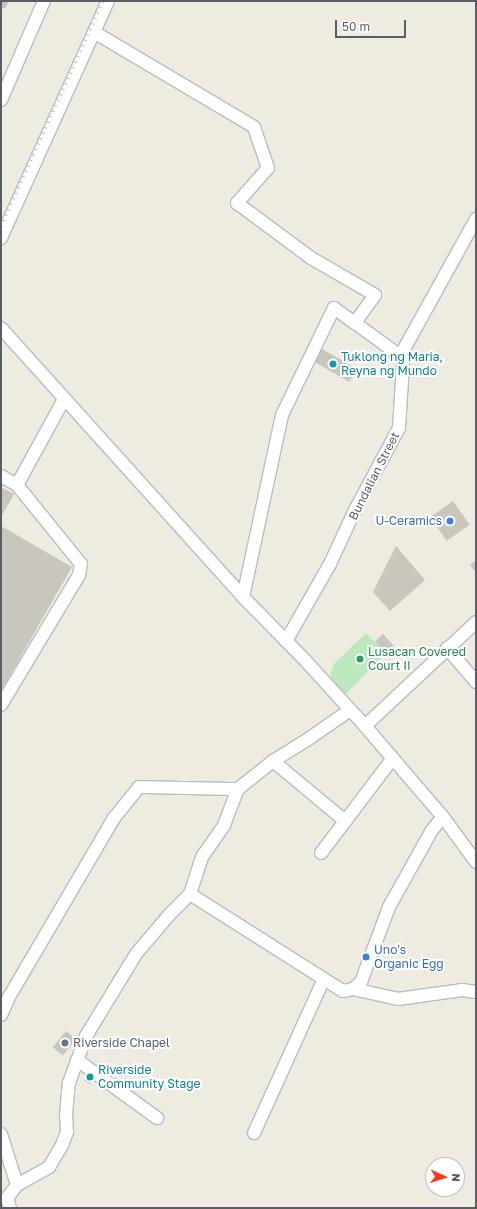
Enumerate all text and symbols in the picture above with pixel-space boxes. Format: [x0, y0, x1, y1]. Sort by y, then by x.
scale bar [337, 12, 408, 38]
text: 50 m [342, 19, 370, 34]
place label: Tuklong ng Maria, Reyna ng Mundo [341, 350, 443, 378]
marker: Tuklong ng Maria, Reyna ng Mundo [328, 359, 338, 369]
street label: Bundalian Street [346, 430, 402, 522]
place label: U-Ceramics [375, 514, 442, 528]
marker: U-Ceramics [445, 516, 455, 526]
place label: Lusacan Covered Court II [368, 645, 466, 673]
marker: Lusacan Covered Court II [355, 654, 365, 664]
place label: Uno's Organic Egg [374, 943, 444, 971]
marker: Uno's Organic Egg [361, 952, 371, 962]
place label: Riverside Chapel [73, 1036, 170, 1050]
marker: Riverside Chapel [60, 1038, 70, 1048]
place label: Riverside Community Stage [98, 1063, 201, 1091]
marker: Riverside Community Stage [85, 1072, 95, 1082]
north arrow [425, 1157, 465, 1197]
text: N [450, 1173, 463, 1182]

